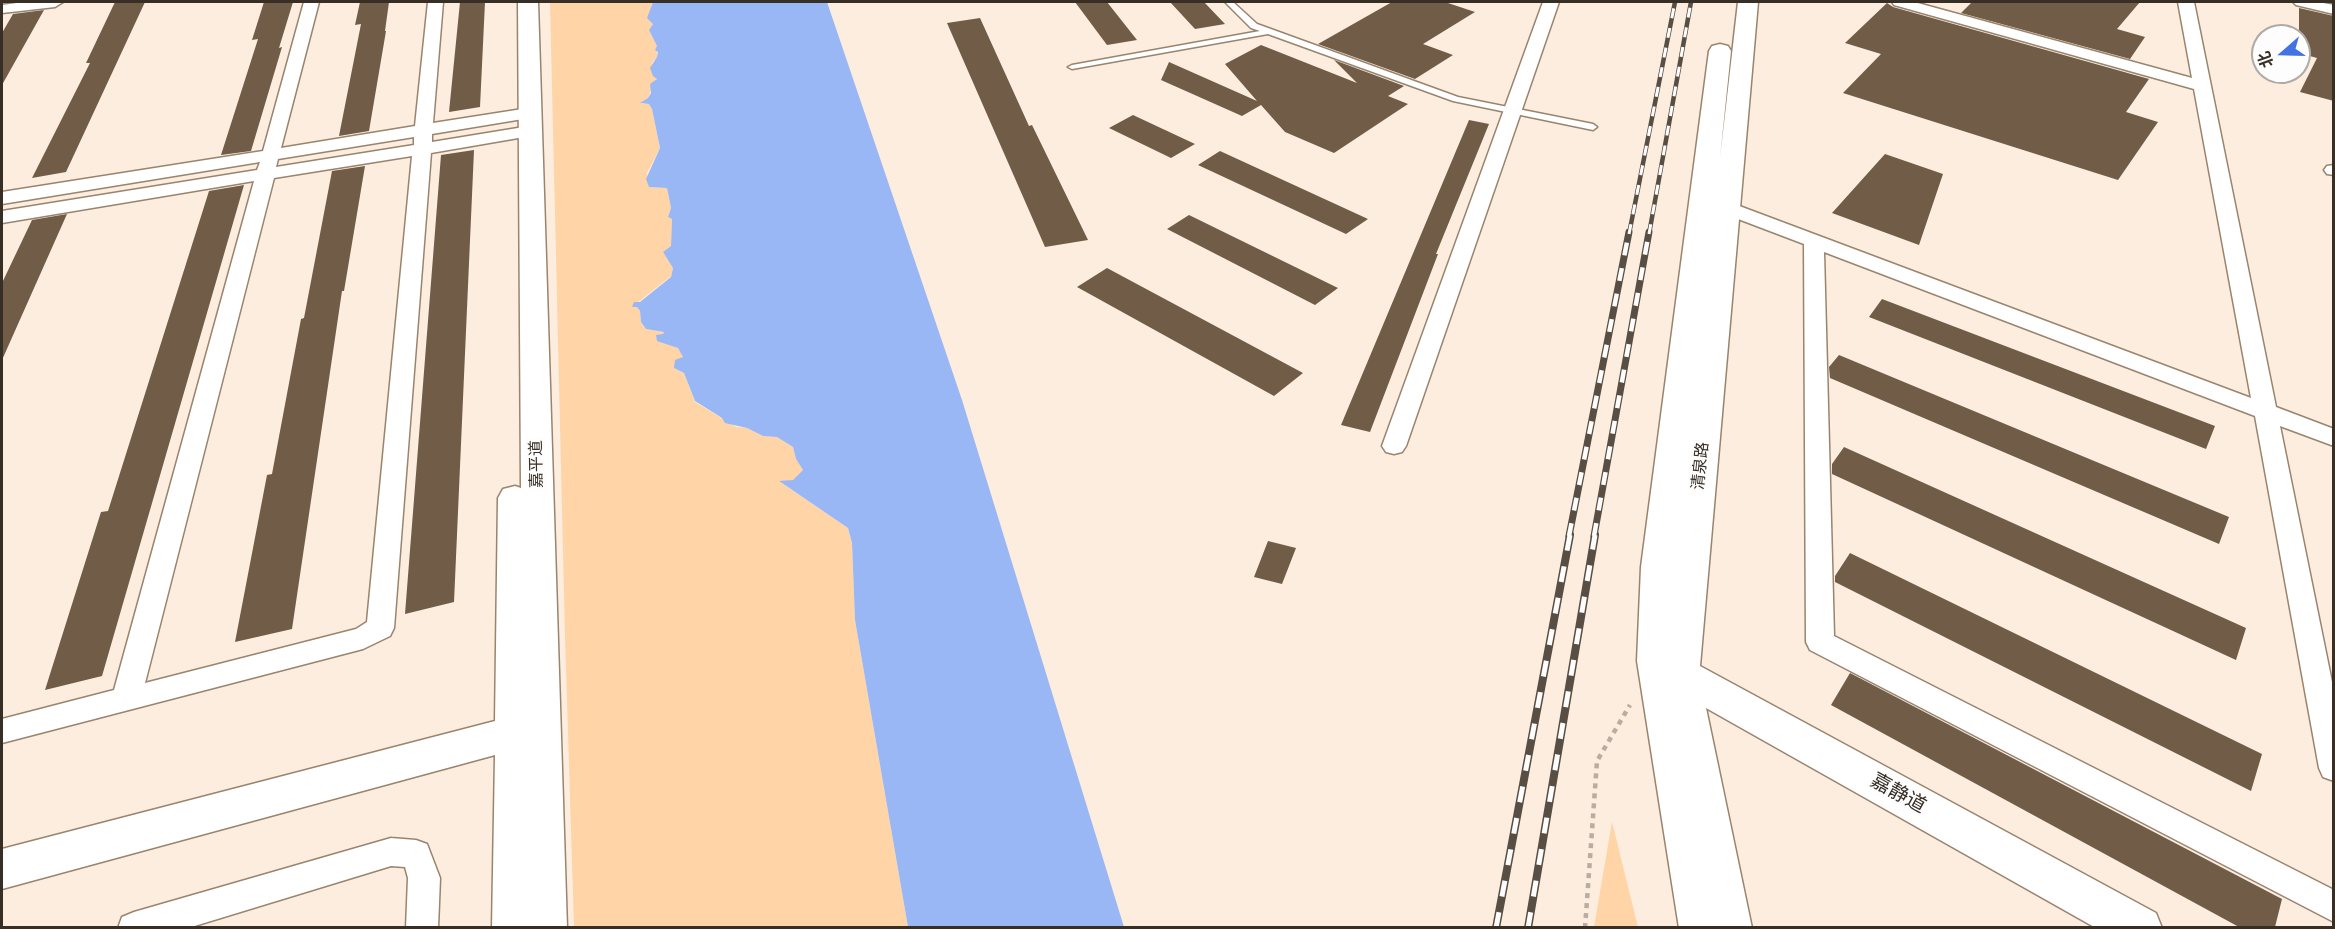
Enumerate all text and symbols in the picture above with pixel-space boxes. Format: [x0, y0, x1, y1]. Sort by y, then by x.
north arrow [2251, 24, 2311, 84]
text: 北 [2253, 49, 2278, 71]
street label: 嘉平道 [527, 440, 547, 488]
street label: 清泉路 [1689, 441, 1713, 491]
street label: 嘉静道 [1866, 769, 1930, 819]

